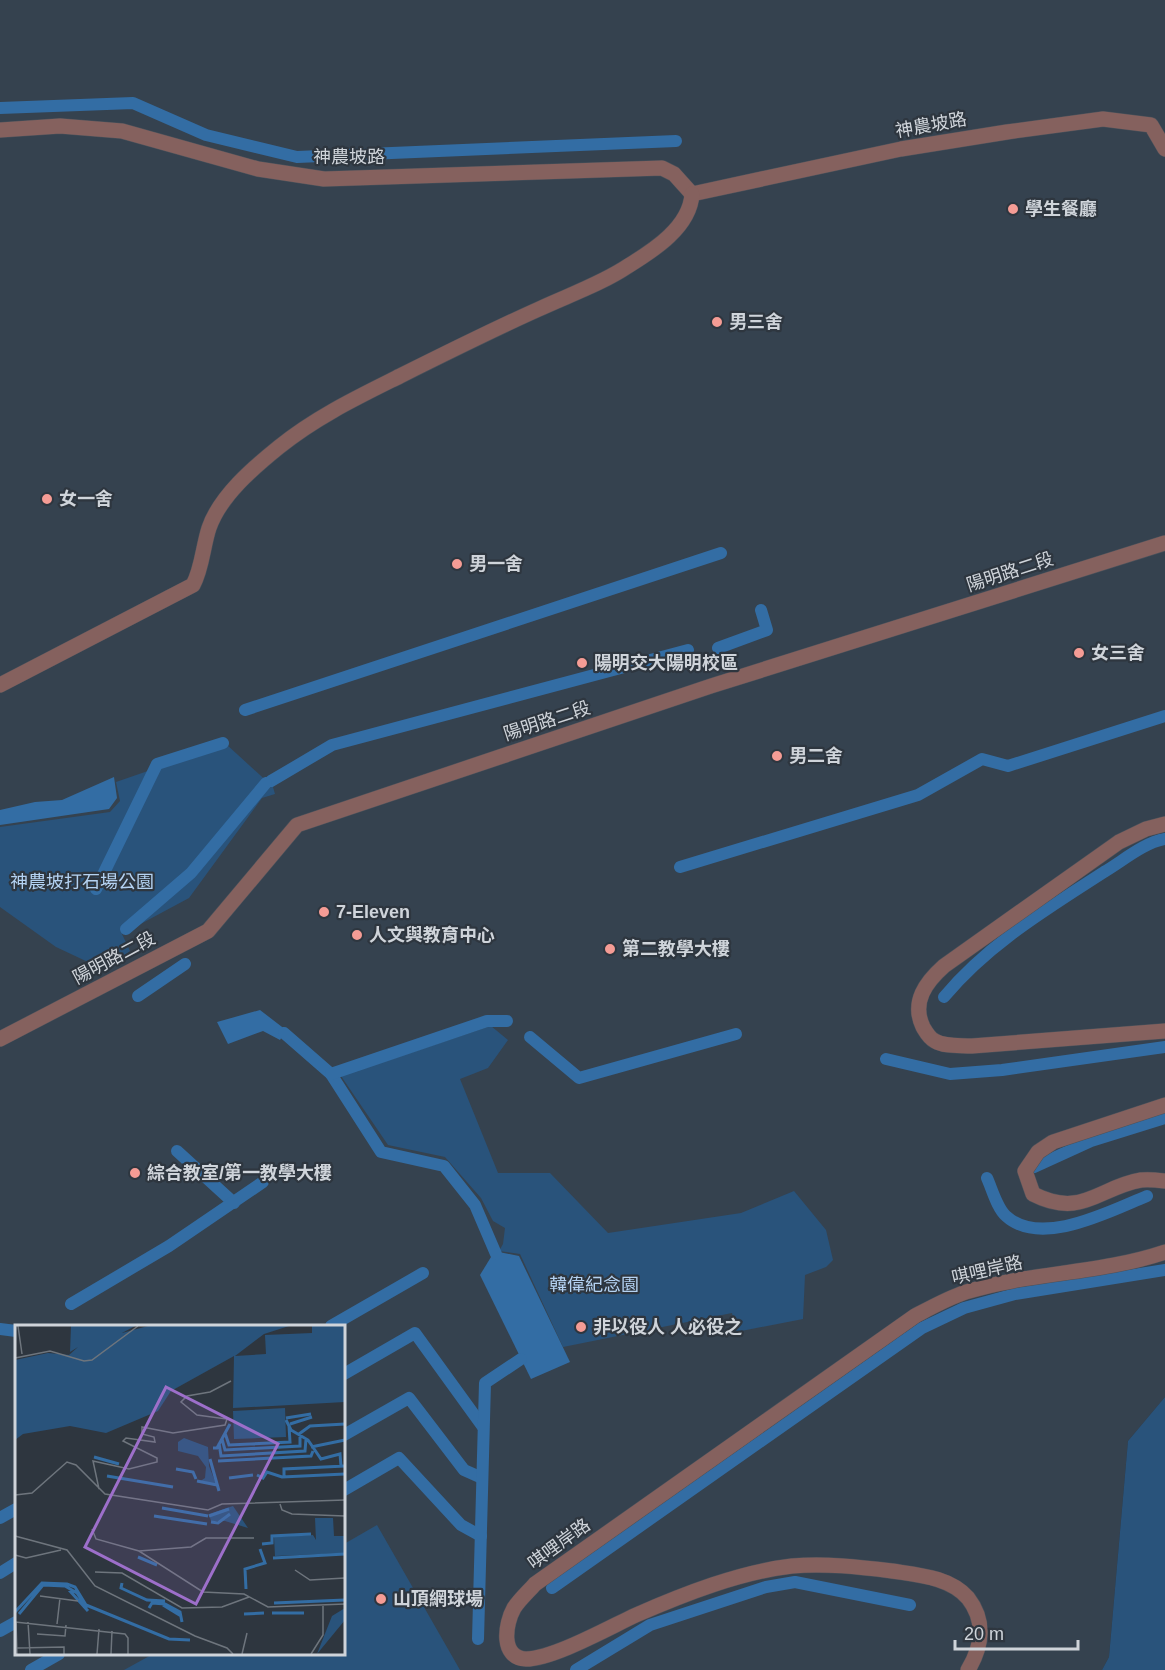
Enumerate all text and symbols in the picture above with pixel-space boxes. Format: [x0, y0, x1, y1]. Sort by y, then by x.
street label: 神農坡路 [894, 109, 968, 141]
street label: 神農坡路 [313, 147, 385, 167]
place label: 學生餐廳 [1025, 199, 1097, 219]
marker: 學生餐廳 [1006, 202, 1020, 216]
place label: 男三舍 [729, 312, 783, 332]
marker: 男三舍 [710, 315, 724, 329]
place label: 女一舍 [59, 489, 113, 509]
marker: 女一舍 [40, 492, 54, 506]
street label: 陽明路二段 [964, 549, 1056, 595]
place label: 男一舍 [469, 554, 523, 574]
marker: 男一舍 [450, 557, 464, 571]
place label: 女三舍 [1091, 643, 1145, 663]
marker: 女三舍 [1072, 646, 1086, 660]
place label: 陽明交大陽明校區 [594, 653, 738, 673]
marker: 陽明交大陽明校區 [575, 656, 589, 670]
street label: 陽明路二段 [501, 698, 593, 744]
place label: 男二舍 [789, 746, 843, 766]
marker: 男二舍 [770, 749, 784, 763]
park label: 神農坡打石場公園 [10, 872, 154, 892]
place label: 7-Eleven [336, 902, 410, 922]
marker: 7-Eleven [317, 905, 331, 919]
place label: 人文與教育中心 [369, 925, 495, 945]
street label: 陽明路二段 [70, 928, 158, 988]
marker: 人文與教育中心 [350, 928, 364, 942]
place label: 第二教學大樓 [622, 938, 730, 959]
marker: 第二教學大樓 [603, 942, 617, 956]
place label: 綜合教室/第一教學大樓 [147, 1162, 332, 1183]
marker: 綜合教室/第一教學大樓 [128, 1166, 142, 1180]
street label: 唭哩岸路 [950, 1252, 1024, 1288]
park label: 韓偉紀念園 [549, 1275, 639, 1295]
place label: 非以役人 人必役之 [593, 1317, 742, 1337]
marker: 非以役人 人必役之 [574, 1320, 588, 1334]
inset map [15, 1325, 345, 1655]
street label: 唭哩岸路 [524, 1515, 594, 1573]
place label: 山頂網球場 [393, 1589, 483, 1609]
marker: 山頂網球場 [374, 1592, 388, 1606]
scale bar [955, 1613, 1078, 1651]
text: 20 m [964, 1624, 1004, 1644]

